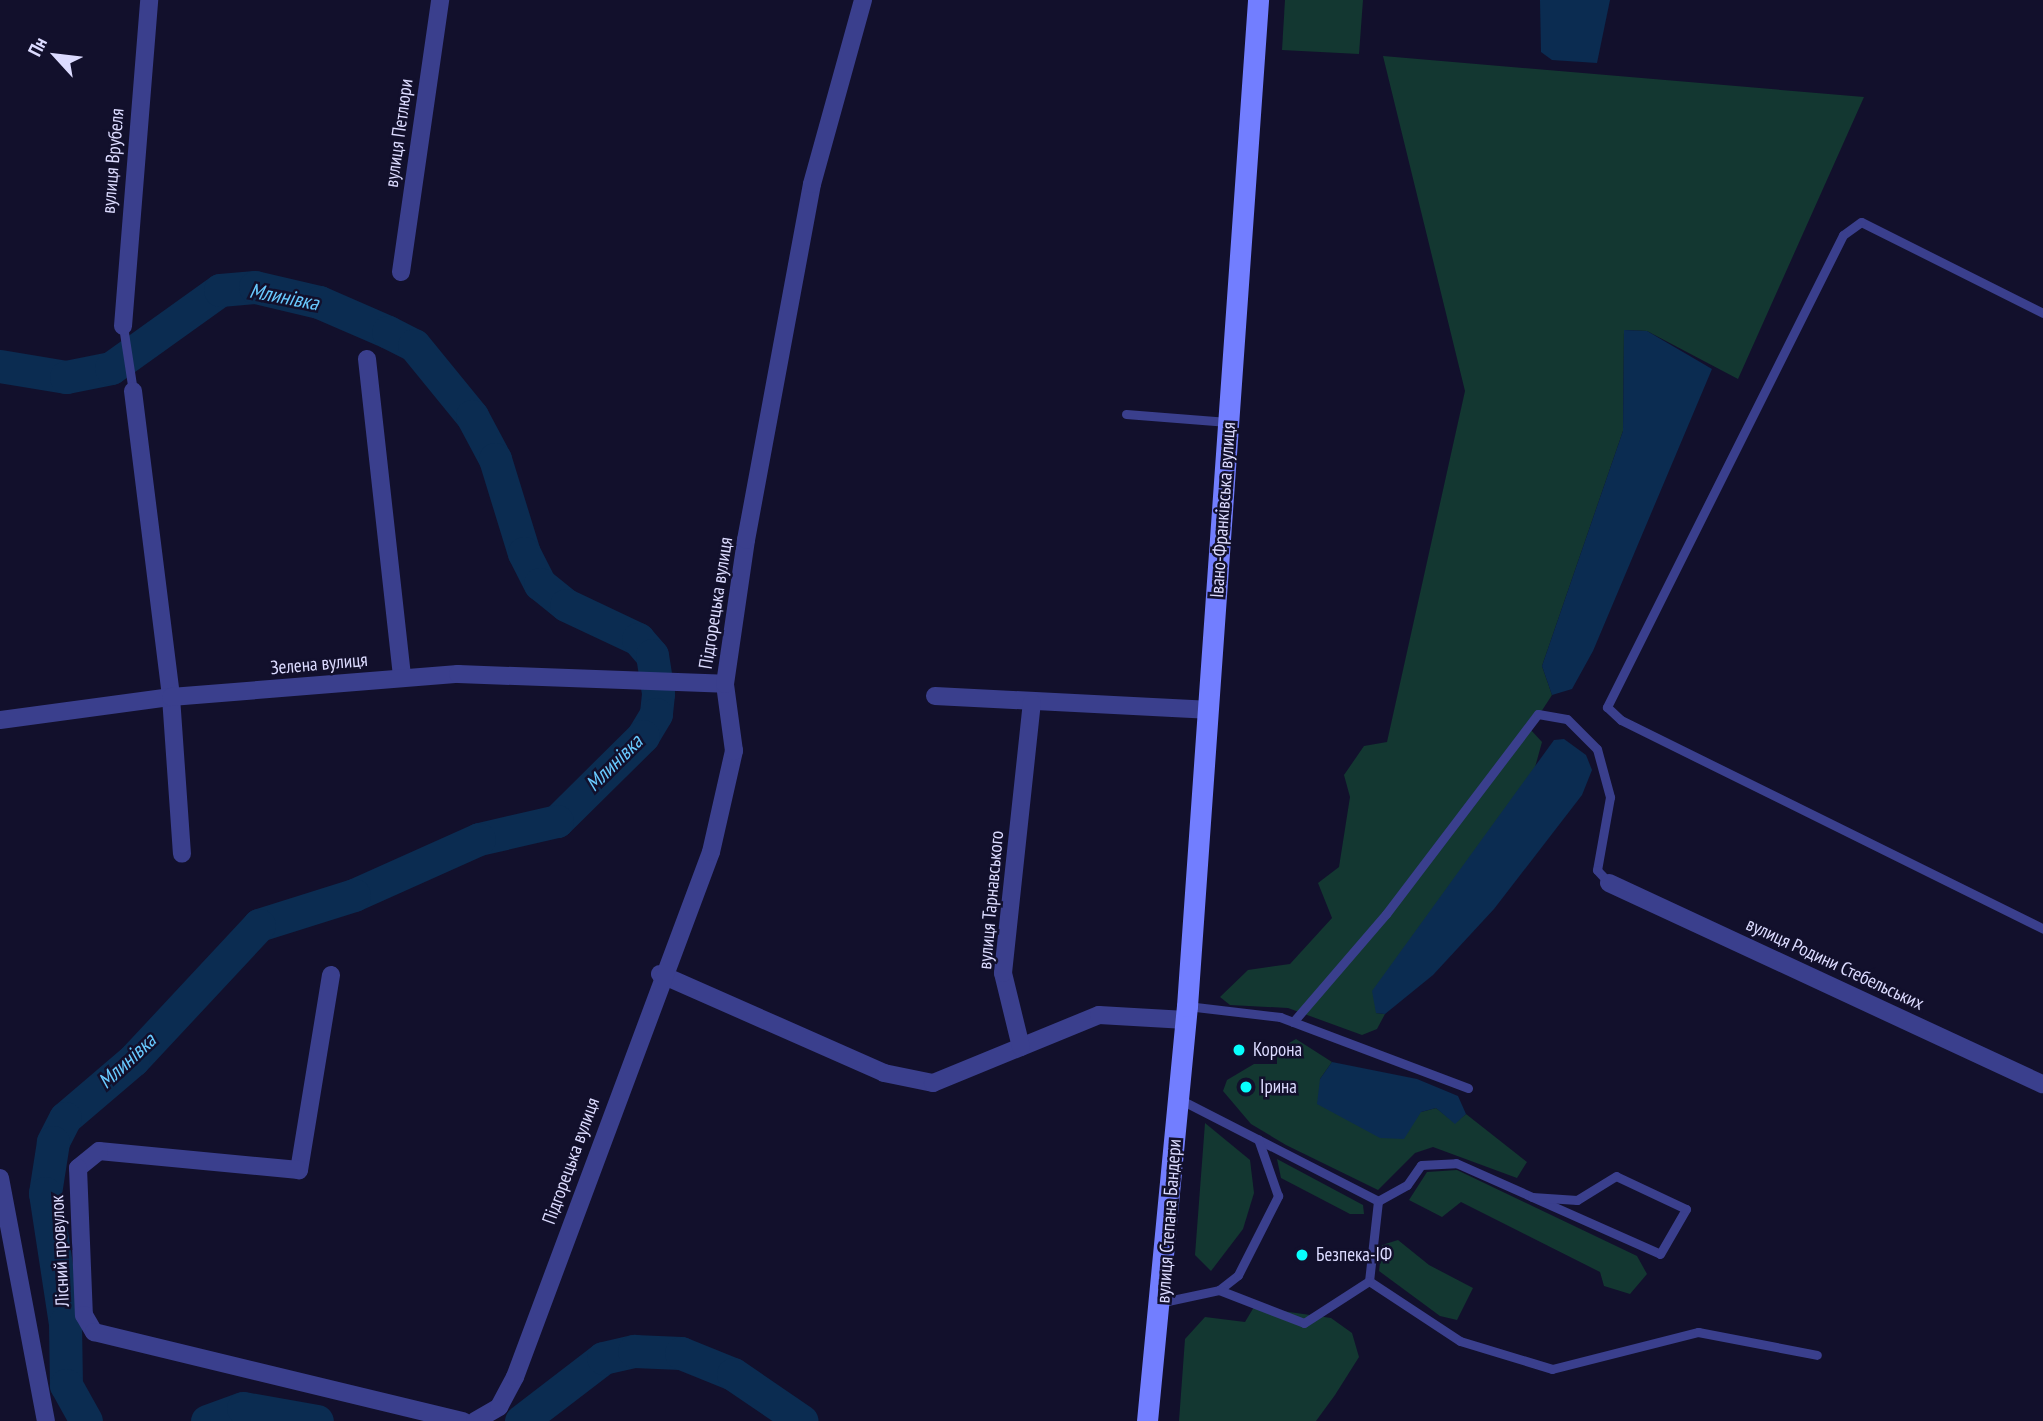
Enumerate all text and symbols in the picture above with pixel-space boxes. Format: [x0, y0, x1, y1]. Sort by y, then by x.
north arrow [21, 21, 91, 91]
text: Пн [22, 33, 52, 60]
street label: вулиця Петлюри [380, 77, 418, 189]
street label: вулиця Врубеля [97, 108, 129, 214]
water label: Млинівка [247, 278, 321, 316]
street label: Івано-Франківська вулиця [1205, 421, 1241, 599]
street label: Підгорецька вулиця [694, 535, 738, 671]
street label: Зелена вулиця [269, 648, 369, 680]
water label: Млинівка [580, 729, 648, 797]
street label: вулиця Тарнавського [974, 830, 1008, 970]
street label: вулиця Родини Стебельських [1743, 913, 1927, 1015]
water label: Млинівка [93, 1028, 161, 1094]
place label: Корона [1253, 1039, 1302, 1061]
marker: Корона [1231, 1042, 1247, 1058]
place label: Ірина [1260, 1076, 1297, 1098]
marker: Ірина [1238, 1079, 1254, 1095]
street label: Підгорецька вулиця [538, 1095, 604, 1227]
street label: вулиця Степана Бандери [1152, 1138, 1186, 1304]
street label: Лісний провулок [46, 1195, 74, 1307]
place label: Безпека-ІФ [1316, 1244, 1392, 1266]
marker: Безпека-ІФ [1294, 1247, 1310, 1263]

